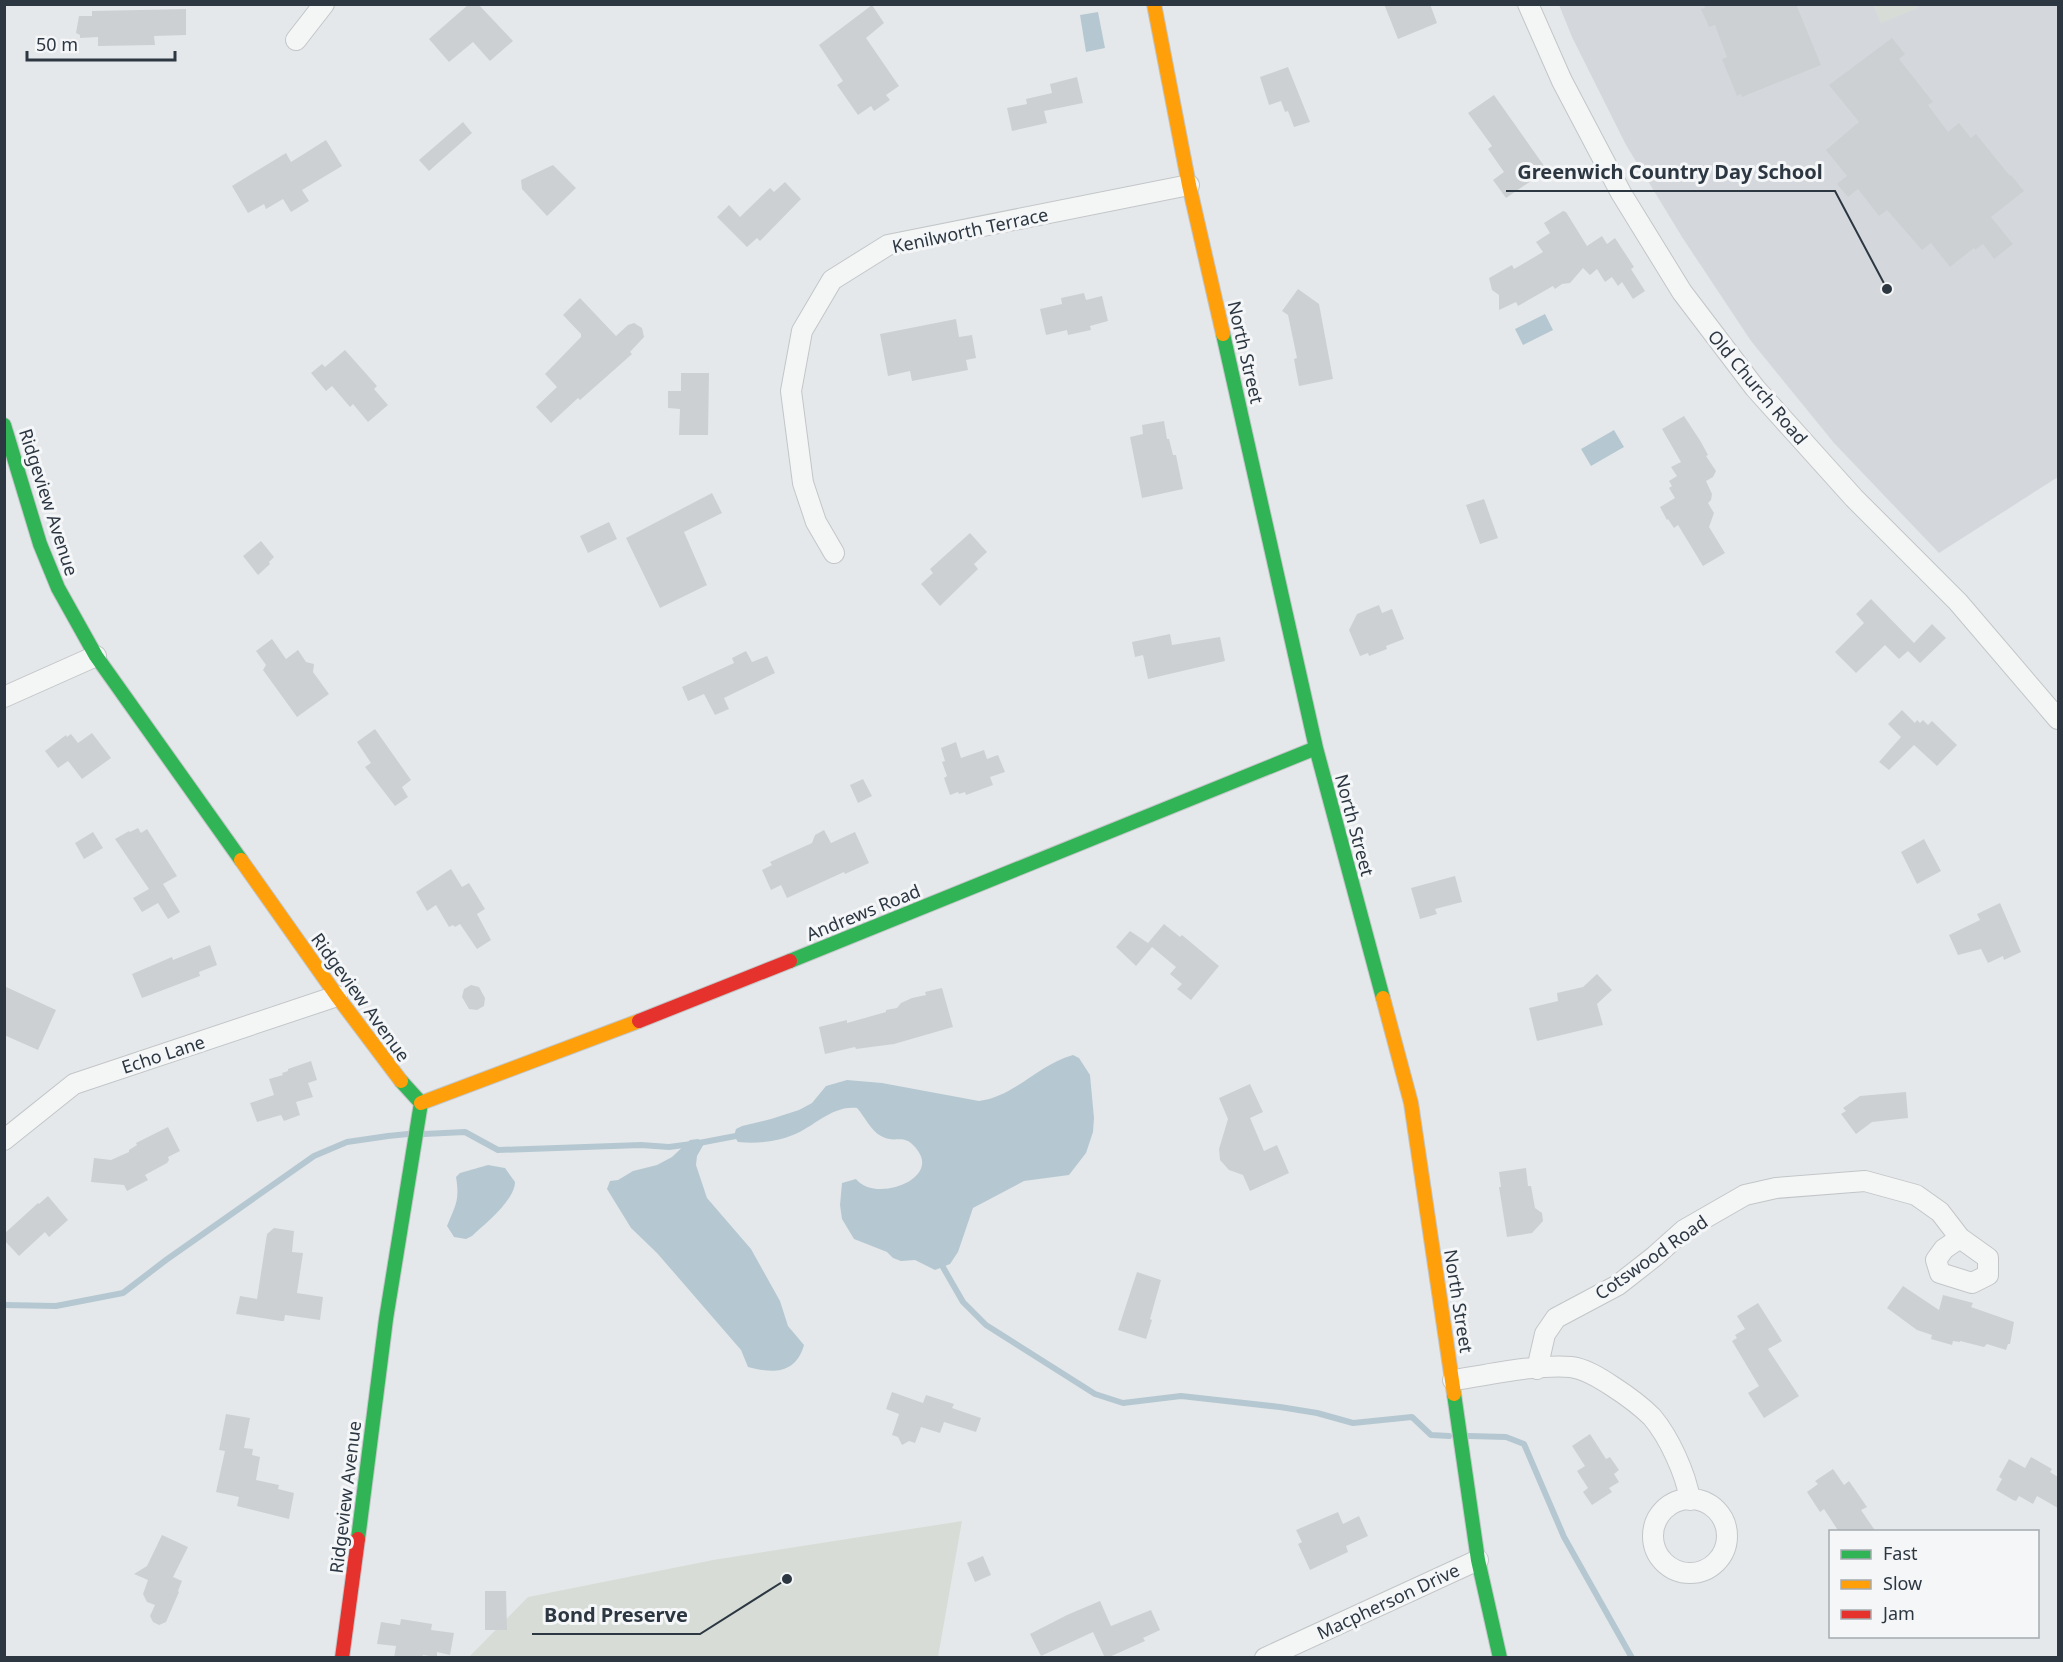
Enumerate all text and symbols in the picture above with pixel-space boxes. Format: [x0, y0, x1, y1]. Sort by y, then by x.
scale bar [27, 24, 176, 62]
text: 50 m [36, 32, 78, 56]
callout: Greenwich Country Day School [1506, 153, 1835, 191]
text: Greenwich Country Day School [1517, 158, 1823, 185]
street label: Kenilworth Terrace [890, 202, 1050, 258]
street label: North Street [1223, 298, 1270, 406]
street label: Old Church Road [1703, 325, 1813, 449]
street label: Ridgeview Avenue [14, 425, 84, 579]
street label: North Street [1330, 771, 1380, 879]
street label: Andrews Road [802, 878, 924, 946]
street label: Ridgeview Avenue [306, 928, 416, 1066]
street label: Echo Lane [118, 1029, 208, 1079]
street label: Cotswood Road [1590, 1209, 1712, 1305]
street label: North Street [1439, 1247, 1479, 1355]
street label: Ridgeview Avenue [324, 1419, 366, 1575]
legend [1829, 1530, 2039, 1638]
text: Fast [1883, 1541, 1918, 1565]
street label: Macpherson Drive [1313, 1557, 1463, 1645]
text: Slow [1883, 1571, 1922, 1595]
callout: Bond Preserve [532, 1596, 700, 1634]
text: Bond Preserve [544, 1601, 688, 1628]
text: Jam [1881, 1601, 1915, 1625]

